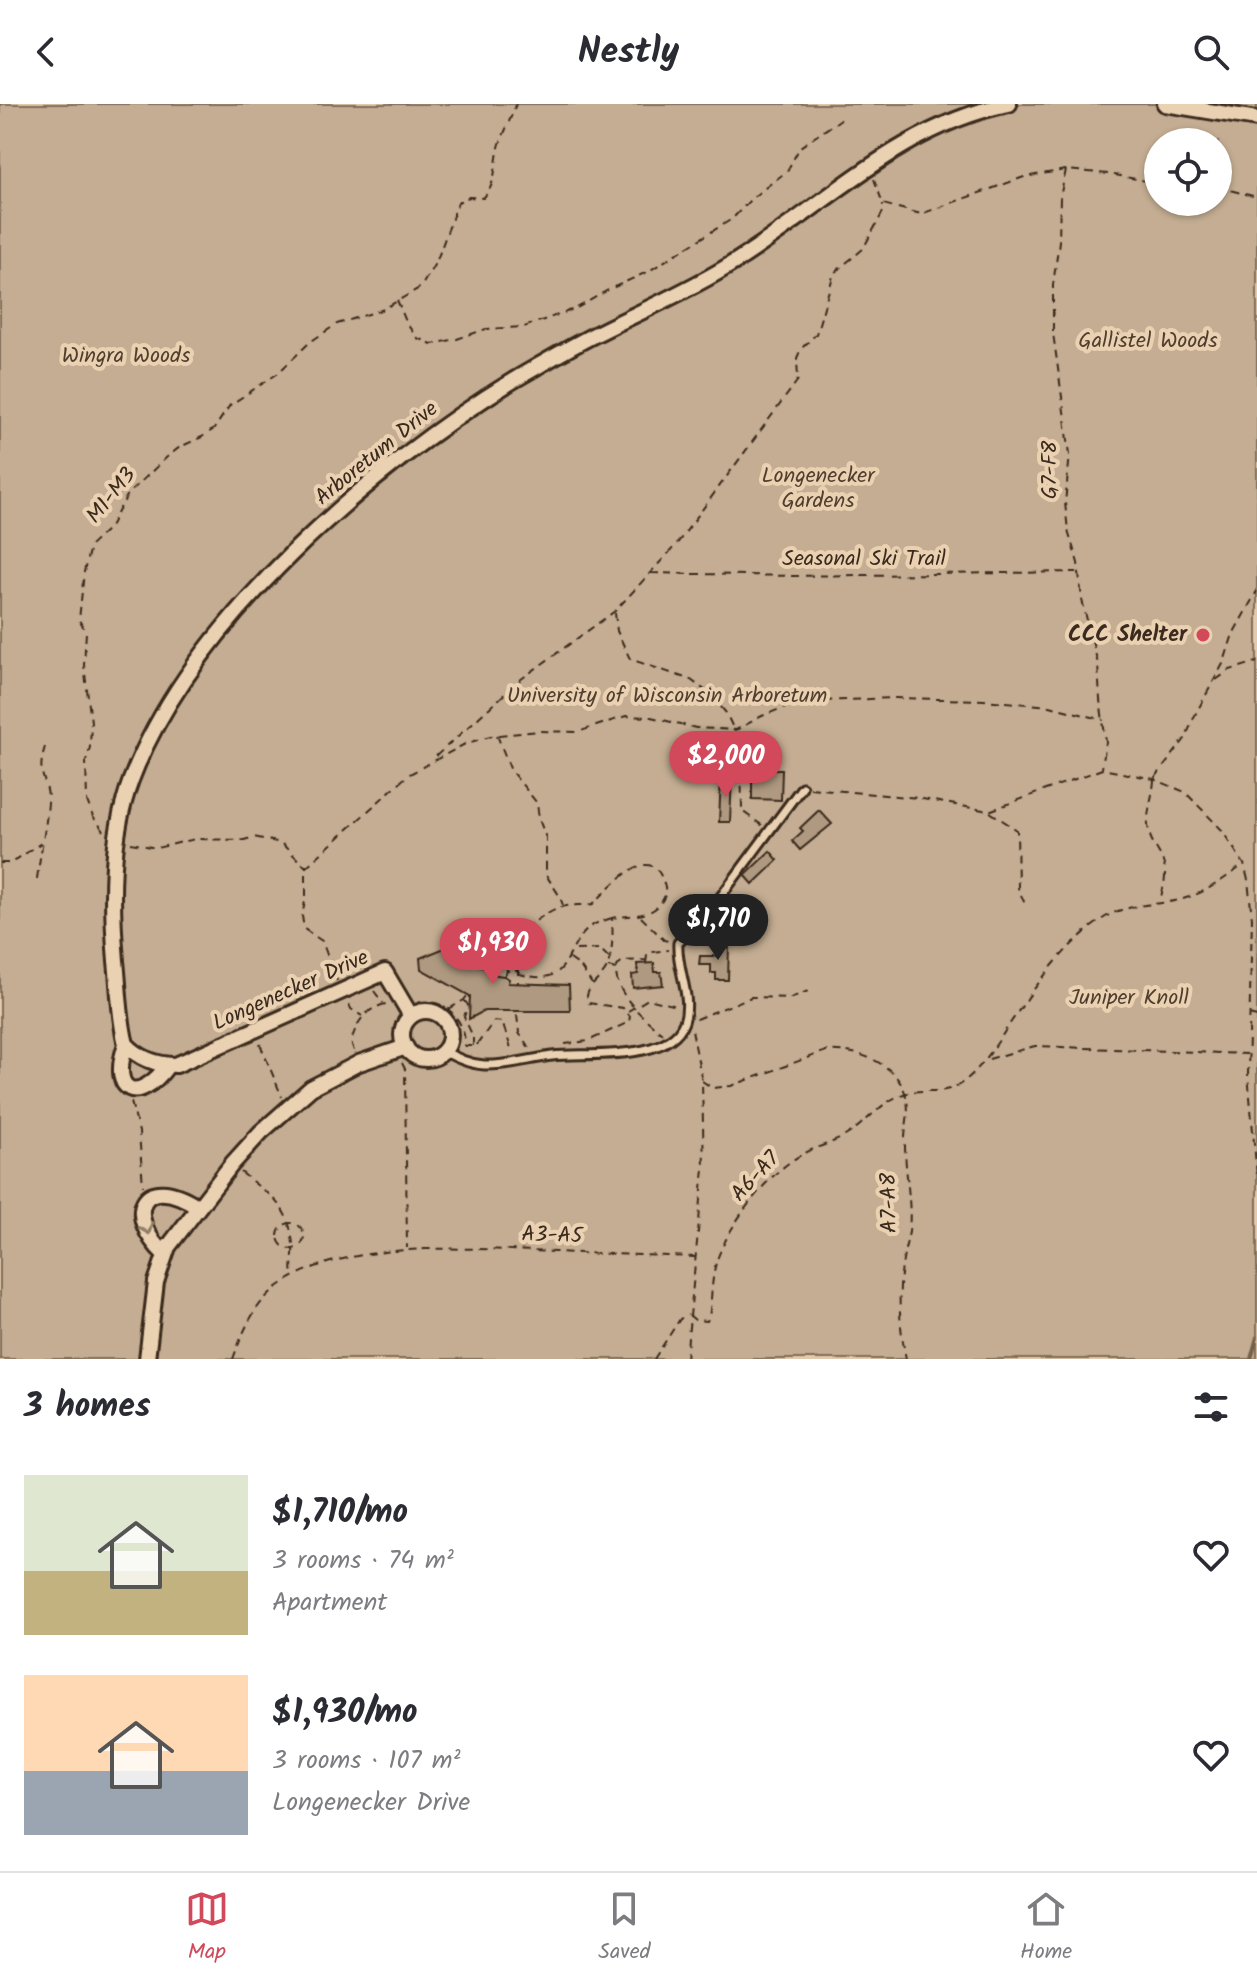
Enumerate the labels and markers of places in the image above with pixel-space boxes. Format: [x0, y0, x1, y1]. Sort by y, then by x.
place label: CCC Shelter [1068, 618, 1188, 653]
marker: CCC Shelter [1194, 626, 1212, 644]
pin: $2,000 [661, 731, 791, 799]
pin: $1,710 [653, 894, 783, 962]
pin: $1,930 [428, 918, 558, 986]

